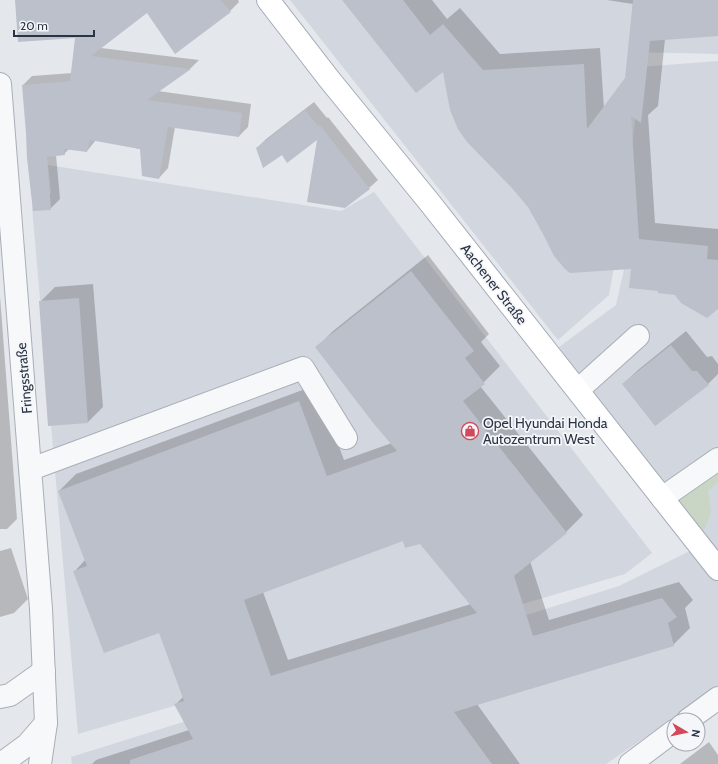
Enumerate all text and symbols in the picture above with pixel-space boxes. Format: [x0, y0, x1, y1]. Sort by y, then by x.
scale bar [14, 12, 94, 38]
text: 20 m [20, 18, 48, 33]
street label: Aachener Straße [457, 240, 531, 328]
street label: Fringsstraße [12, 342, 36, 414]
place label: Opel Hyundai Honda Autozentrum West [483, 414, 608, 448]
shop icon: Opel Hyundai Honda Autozentrum West [460, 421, 480, 441]
north arrow [666, 712, 706, 752]
text: N [688, 729, 703, 739]

